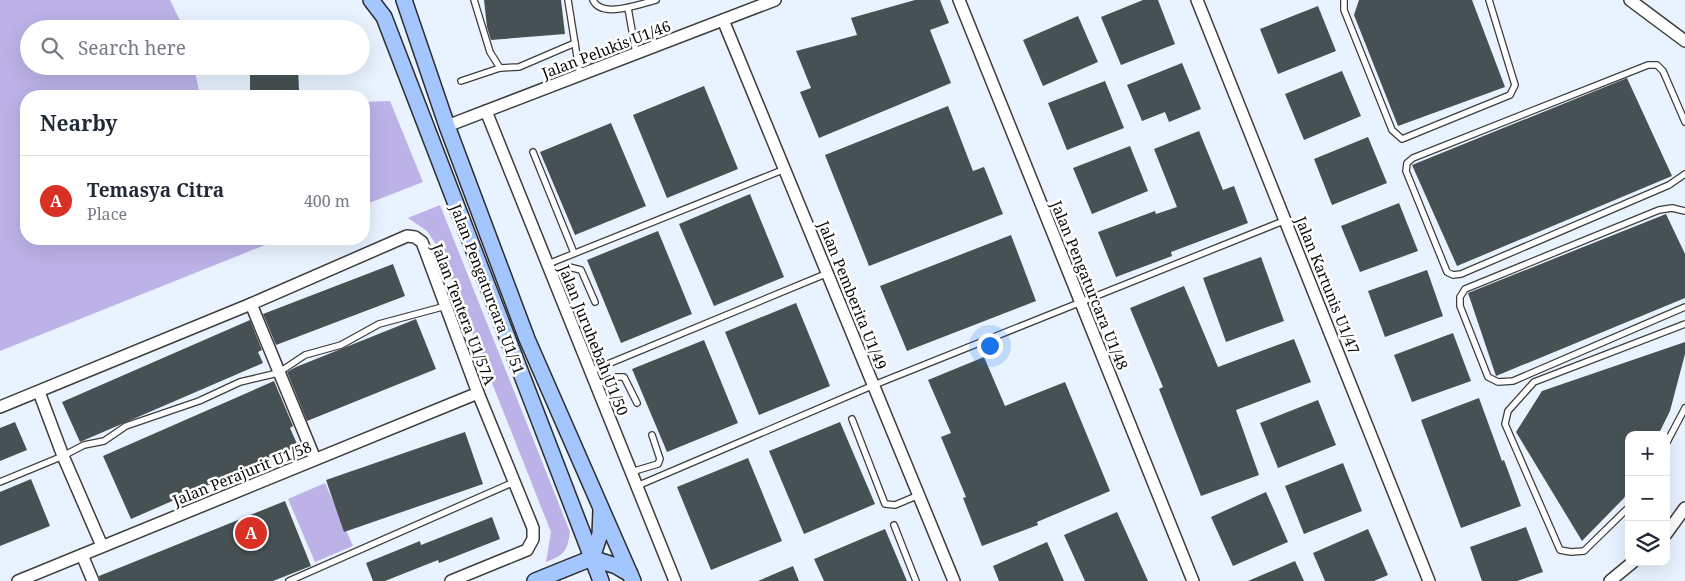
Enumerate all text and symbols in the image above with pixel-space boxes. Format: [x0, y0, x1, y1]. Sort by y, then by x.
street label: Jalan Pelukis U1/46 [538, 15, 673, 83]
search box [20, 20, 370, 75]
icon: search [38, 34, 66, 62]
text: Search here [78, 35, 186, 61]
text: Nearby [40, 109, 118, 137]
text: Temasya Citra [87, 177, 224, 203]
text: A [50, 190, 62, 212]
text: 400 m [304, 190, 350, 212]
street label: Jalan Pengaturcara U1/48 [1046, 197, 1133, 373]
street label: Jalan Pengaturcara U1/51 [446, 200, 530, 377]
text: Place [87, 203, 127, 225]
street label: Jalan Kartunis U1/47 [1291, 212, 1365, 357]
street label: Jalan Pemberita U1/49 [814, 217, 892, 372]
street label: Jalan Tentera U1/57A [427, 240, 500, 388]
street label: Jalan Juruhebah U1/50 [554, 261, 633, 418]
your location [977, 333, 1003, 359]
map controls [1625, 431, 1670, 566]
button: + [1625, 431, 1670, 476]
street label: Jalan Perajurit U1/58 [169, 436, 314, 510]
button: − [1625, 476, 1670, 521]
pin: A [235, 514, 267, 552]
button: layers [1625, 521, 1670, 566]

